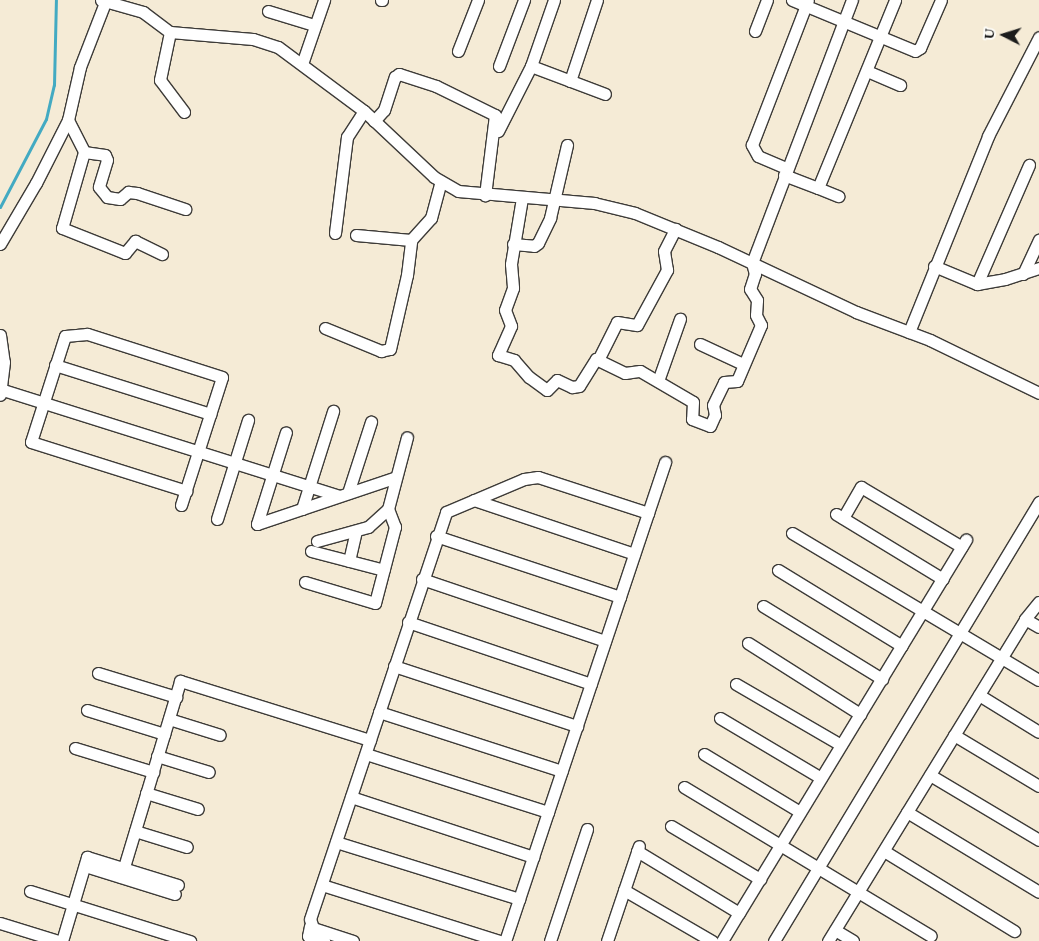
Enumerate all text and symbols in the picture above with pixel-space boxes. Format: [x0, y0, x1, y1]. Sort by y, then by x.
north arrow [979, 10, 1029, 60]
text: U [980, 28, 998, 40]

